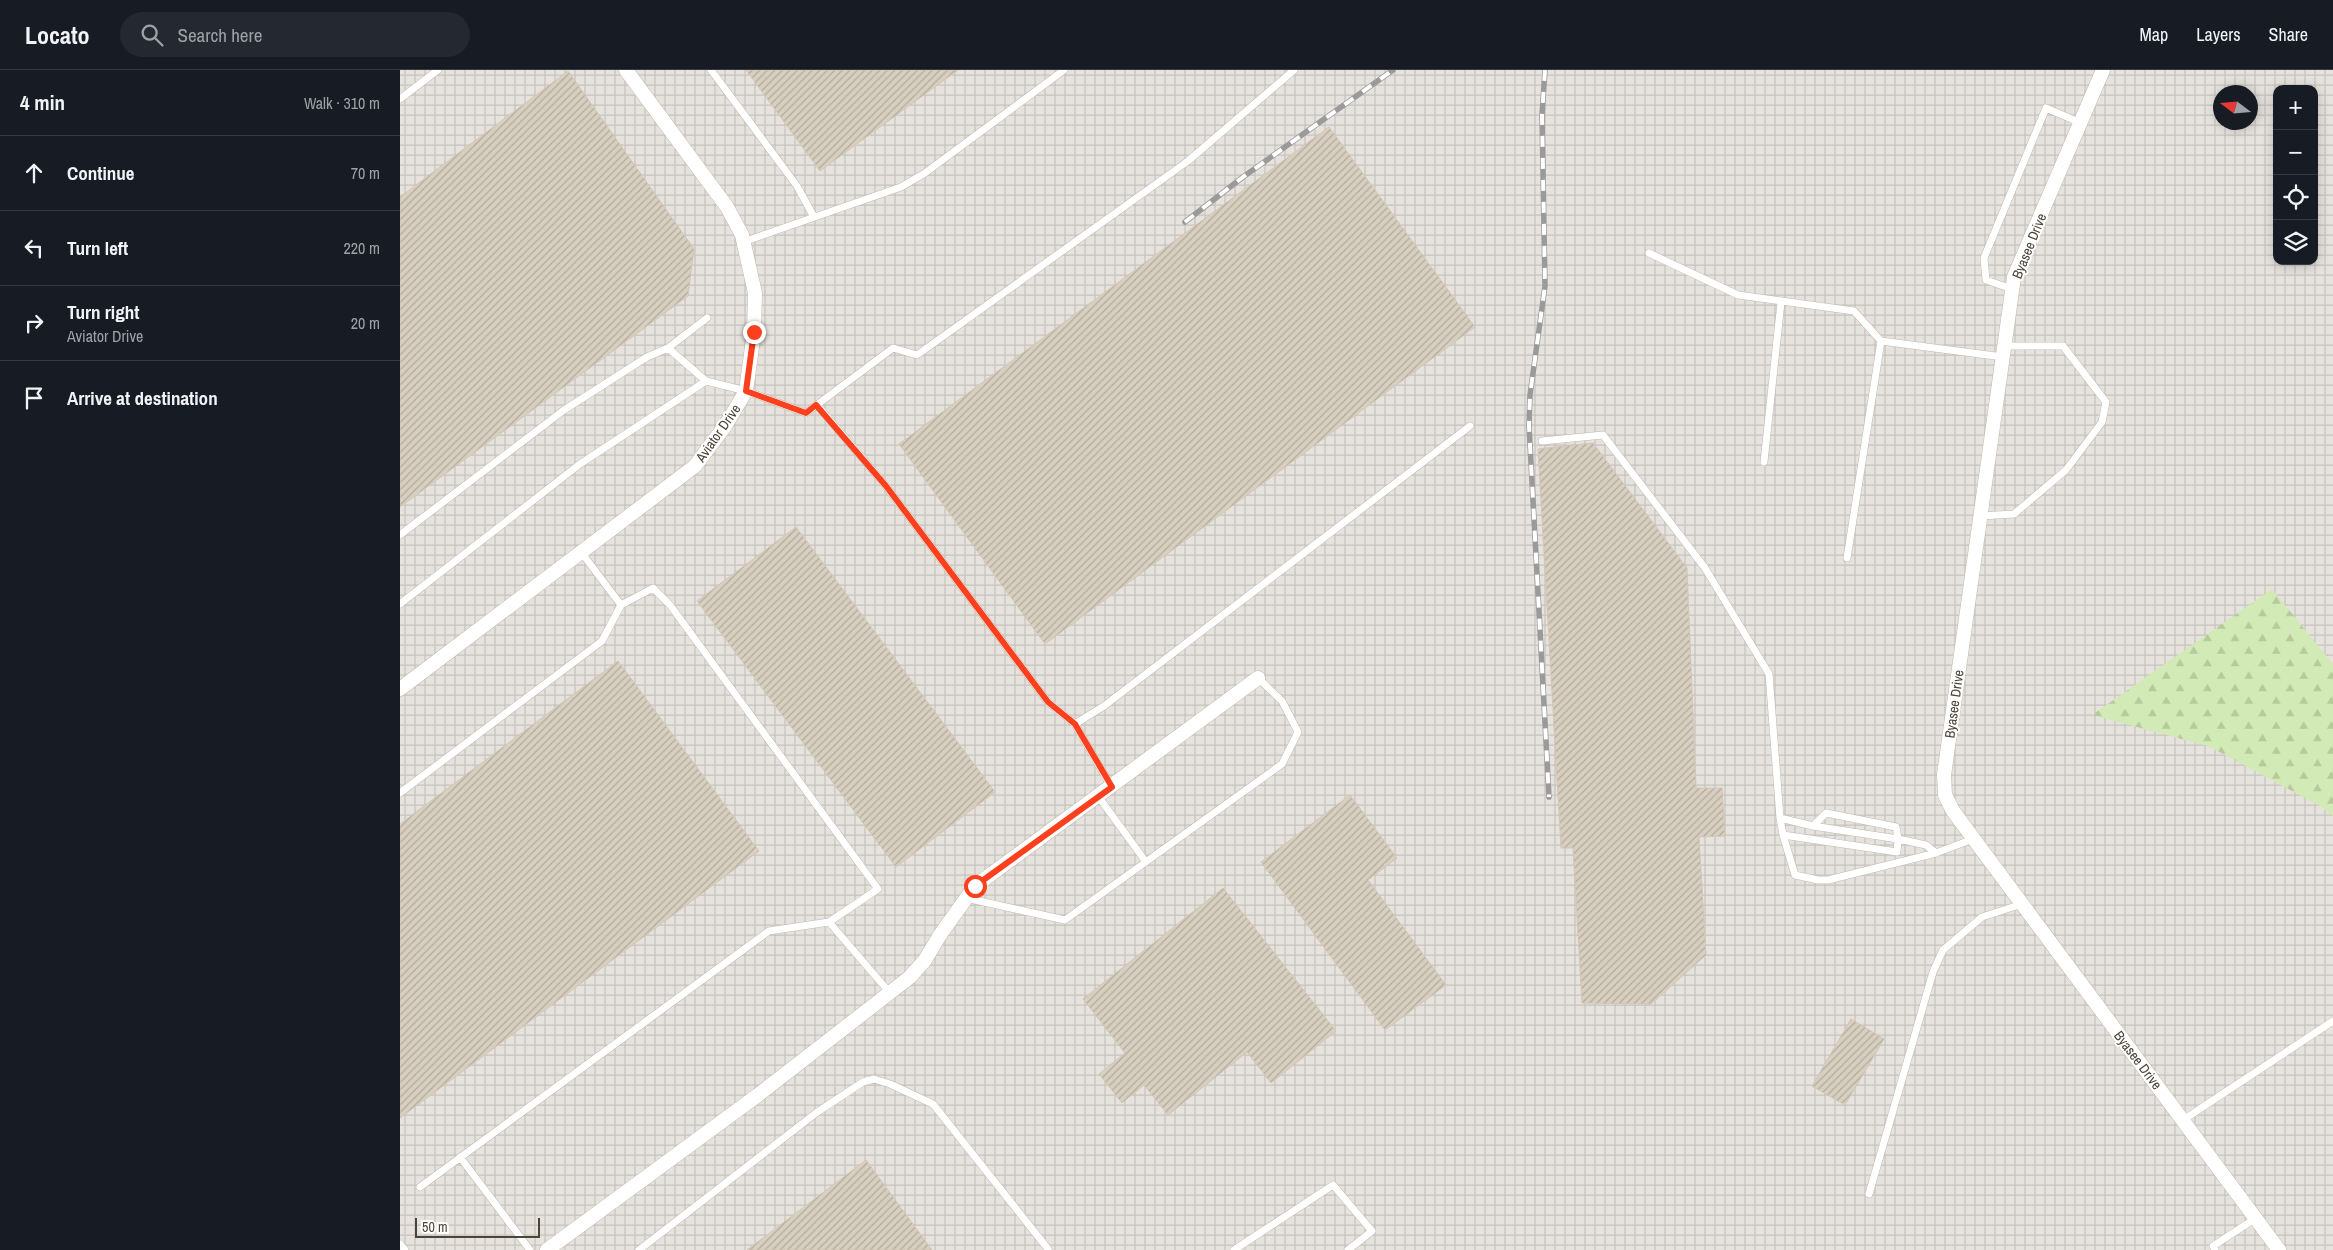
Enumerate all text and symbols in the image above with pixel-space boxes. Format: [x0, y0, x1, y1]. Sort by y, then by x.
search box [120, 12, 470, 57]
text: Locato [25, 19, 90, 51]
icon: search [138, 21, 166, 49]
text: Search here [178, 22, 262, 48]
text: Map [2140, 22, 2168, 47]
text: Layers [2196, 22, 2241, 47]
text: Share [2269, 22, 2308, 47]
north arrow [2213, 85, 2258, 130]
map controls [2273, 85, 2318, 265]
button: + [2273, 85, 2318, 130]
text: 4 min [20, 88, 65, 117]
text: Walk · 310 m [304, 92, 380, 114]
button: − [2273, 130, 2318, 175]
icon: ahead [20, 159, 48, 187]
text: Continue [67, 160, 135, 186]
text: 70 m [351, 162, 380, 184]
button: locate [2273, 175, 2318, 220]
street label: Byasee Drive [2008, 211, 2050, 281]
button: layers [2273, 220, 2318, 265]
icon: left [20, 234, 48, 262]
text: Turn left [67, 235, 128, 261]
text: 220 m [344, 237, 380, 259]
text: Turn right [67, 299, 139, 325]
icon: right [20, 309, 48, 337]
text: 20 m [351, 312, 380, 334]
route end [743, 321, 766, 344]
text: Aviator Drive [67, 325, 143, 347]
icon: arrive [20, 384, 48, 412]
text: Arrive at destination [67, 385, 218, 411]
street label: Aviator Drive [691, 400, 745, 466]
street label: Byasee Drive [1940, 669, 1968, 739]
route start [964, 875, 987, 898]
street label: Byasee Drive [2110, 1027, 2166, 1093]
scale bar [415, 1215, 540, 1238]
text: 50 m [422, 1218, 448, 1236]

